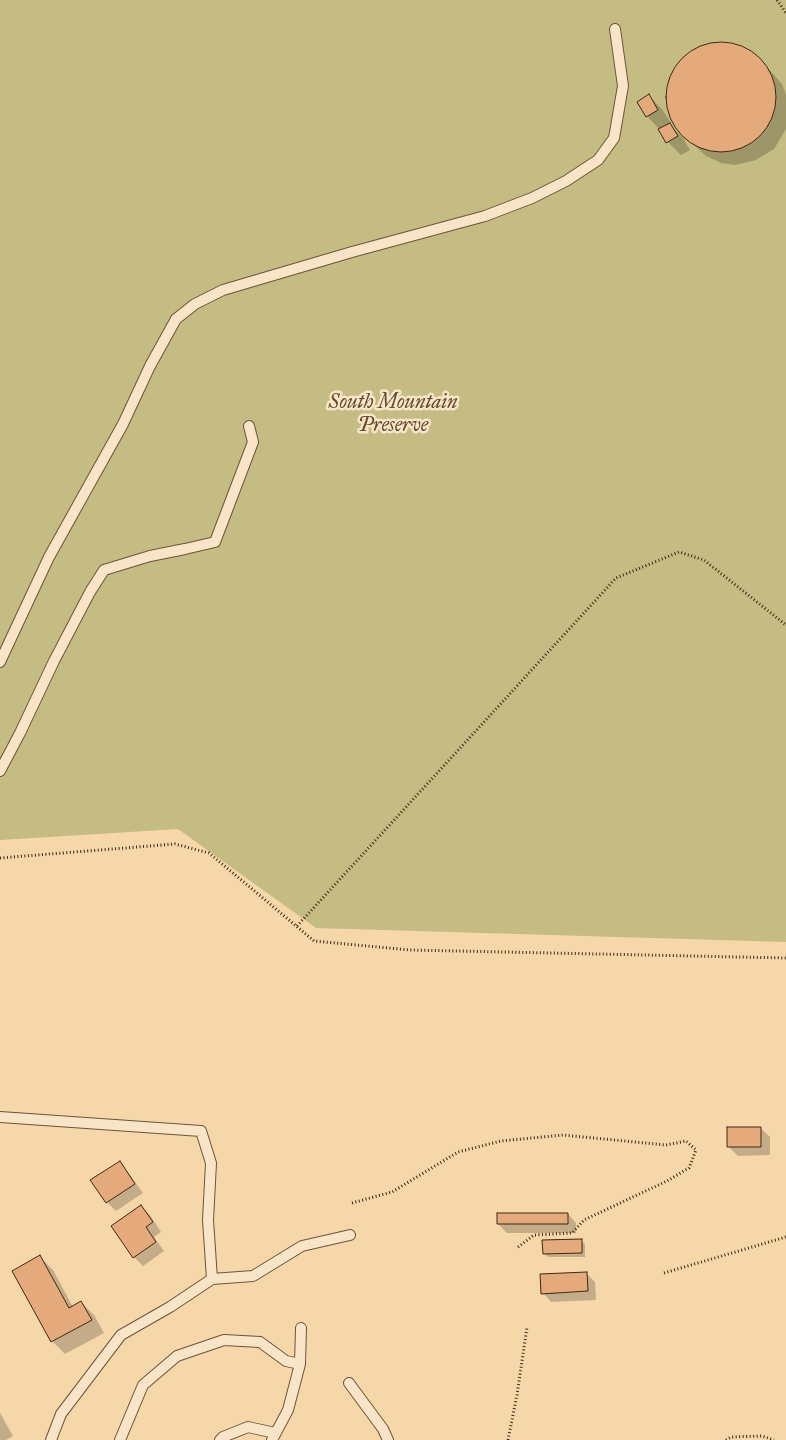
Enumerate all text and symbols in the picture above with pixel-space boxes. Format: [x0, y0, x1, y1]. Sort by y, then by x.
park label: South Mountain Preserve [329, 391, 457, 438]

